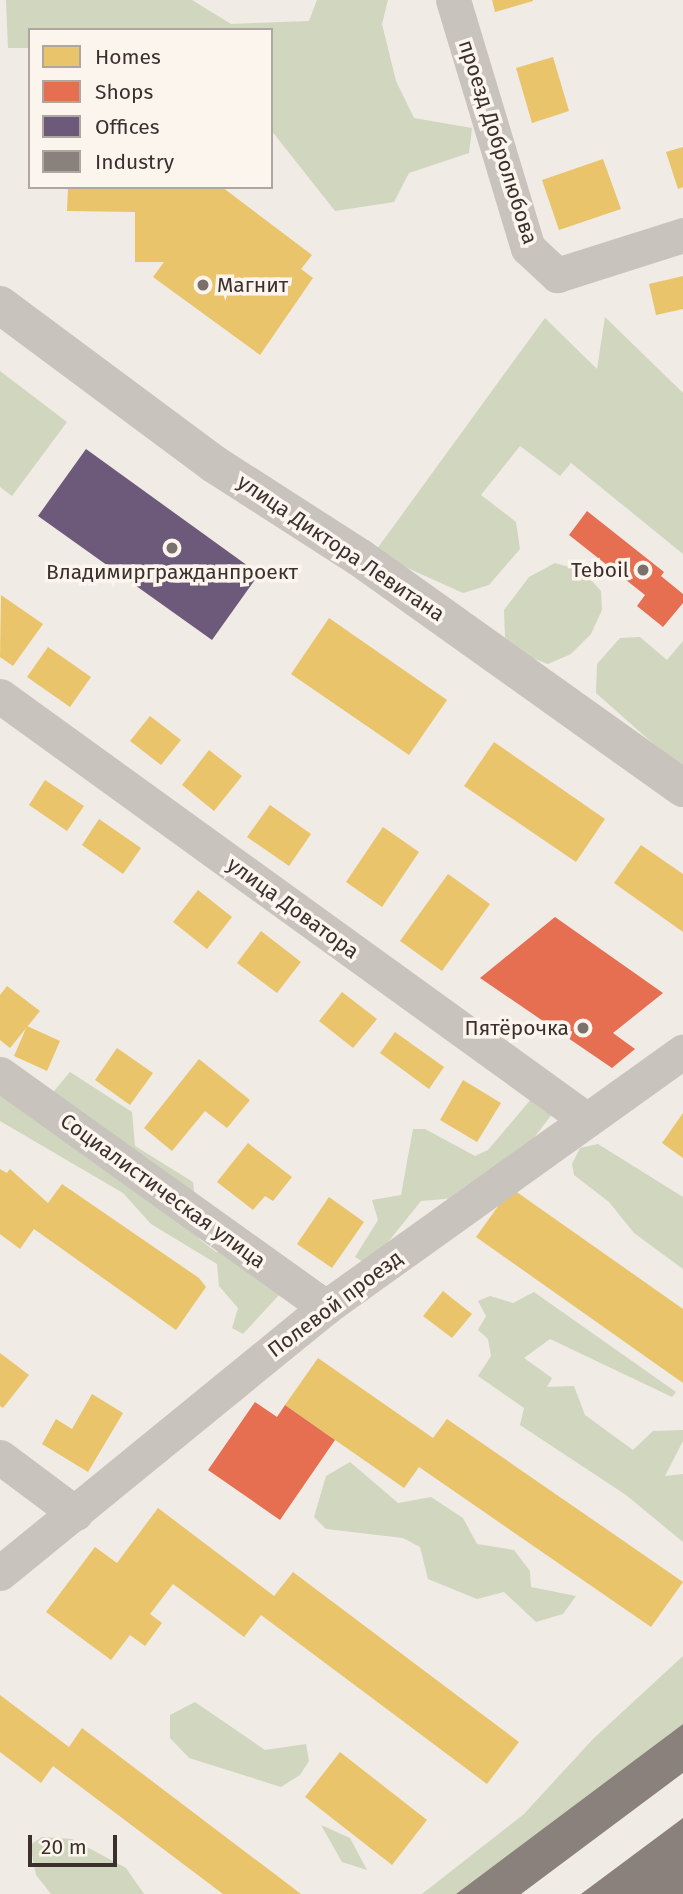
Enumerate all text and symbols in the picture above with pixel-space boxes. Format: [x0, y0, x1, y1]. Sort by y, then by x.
legend [28, 28, 273, 189]
street label: проезд Добролюбова [453, 37, 543, 247]
text: Homes [95, 44, 161, 70]
text: Shops [95, 79, 153, 105]
text: Offices [95, 114, 160, 140]
text: Industry [95, 149, 174, 175]
place label: Магнит [217, 272, 288, 298]
marker: Магнит [195, 277, 211, 293]
street label: улица Диктора Левитана [233, 469, 449, 627]
marker: Владимиргражданпроект [164, 540, 180, 556]
place label: Teboil [571, 557, 629, 583]
place label: Владимиргражданпроект [46, 559, 298, 585]
marker: Teboil [635, 562, 651, 578]
street label: улица Доватора [222, 852, 364, 964]
place label: Пятёрочка [465, 1015, 569, 1041]
marker: Пятёрочка [575, 1020, 591, 1036]
street label: Социалистическая улица [56, 1108, 270, 1274]
street label: Полевой проезд [263, 1245, 407, 1363]
scale bar [32, 1820, 121, 1864]
text: 20 m [41, 1834, 87, 1860]

